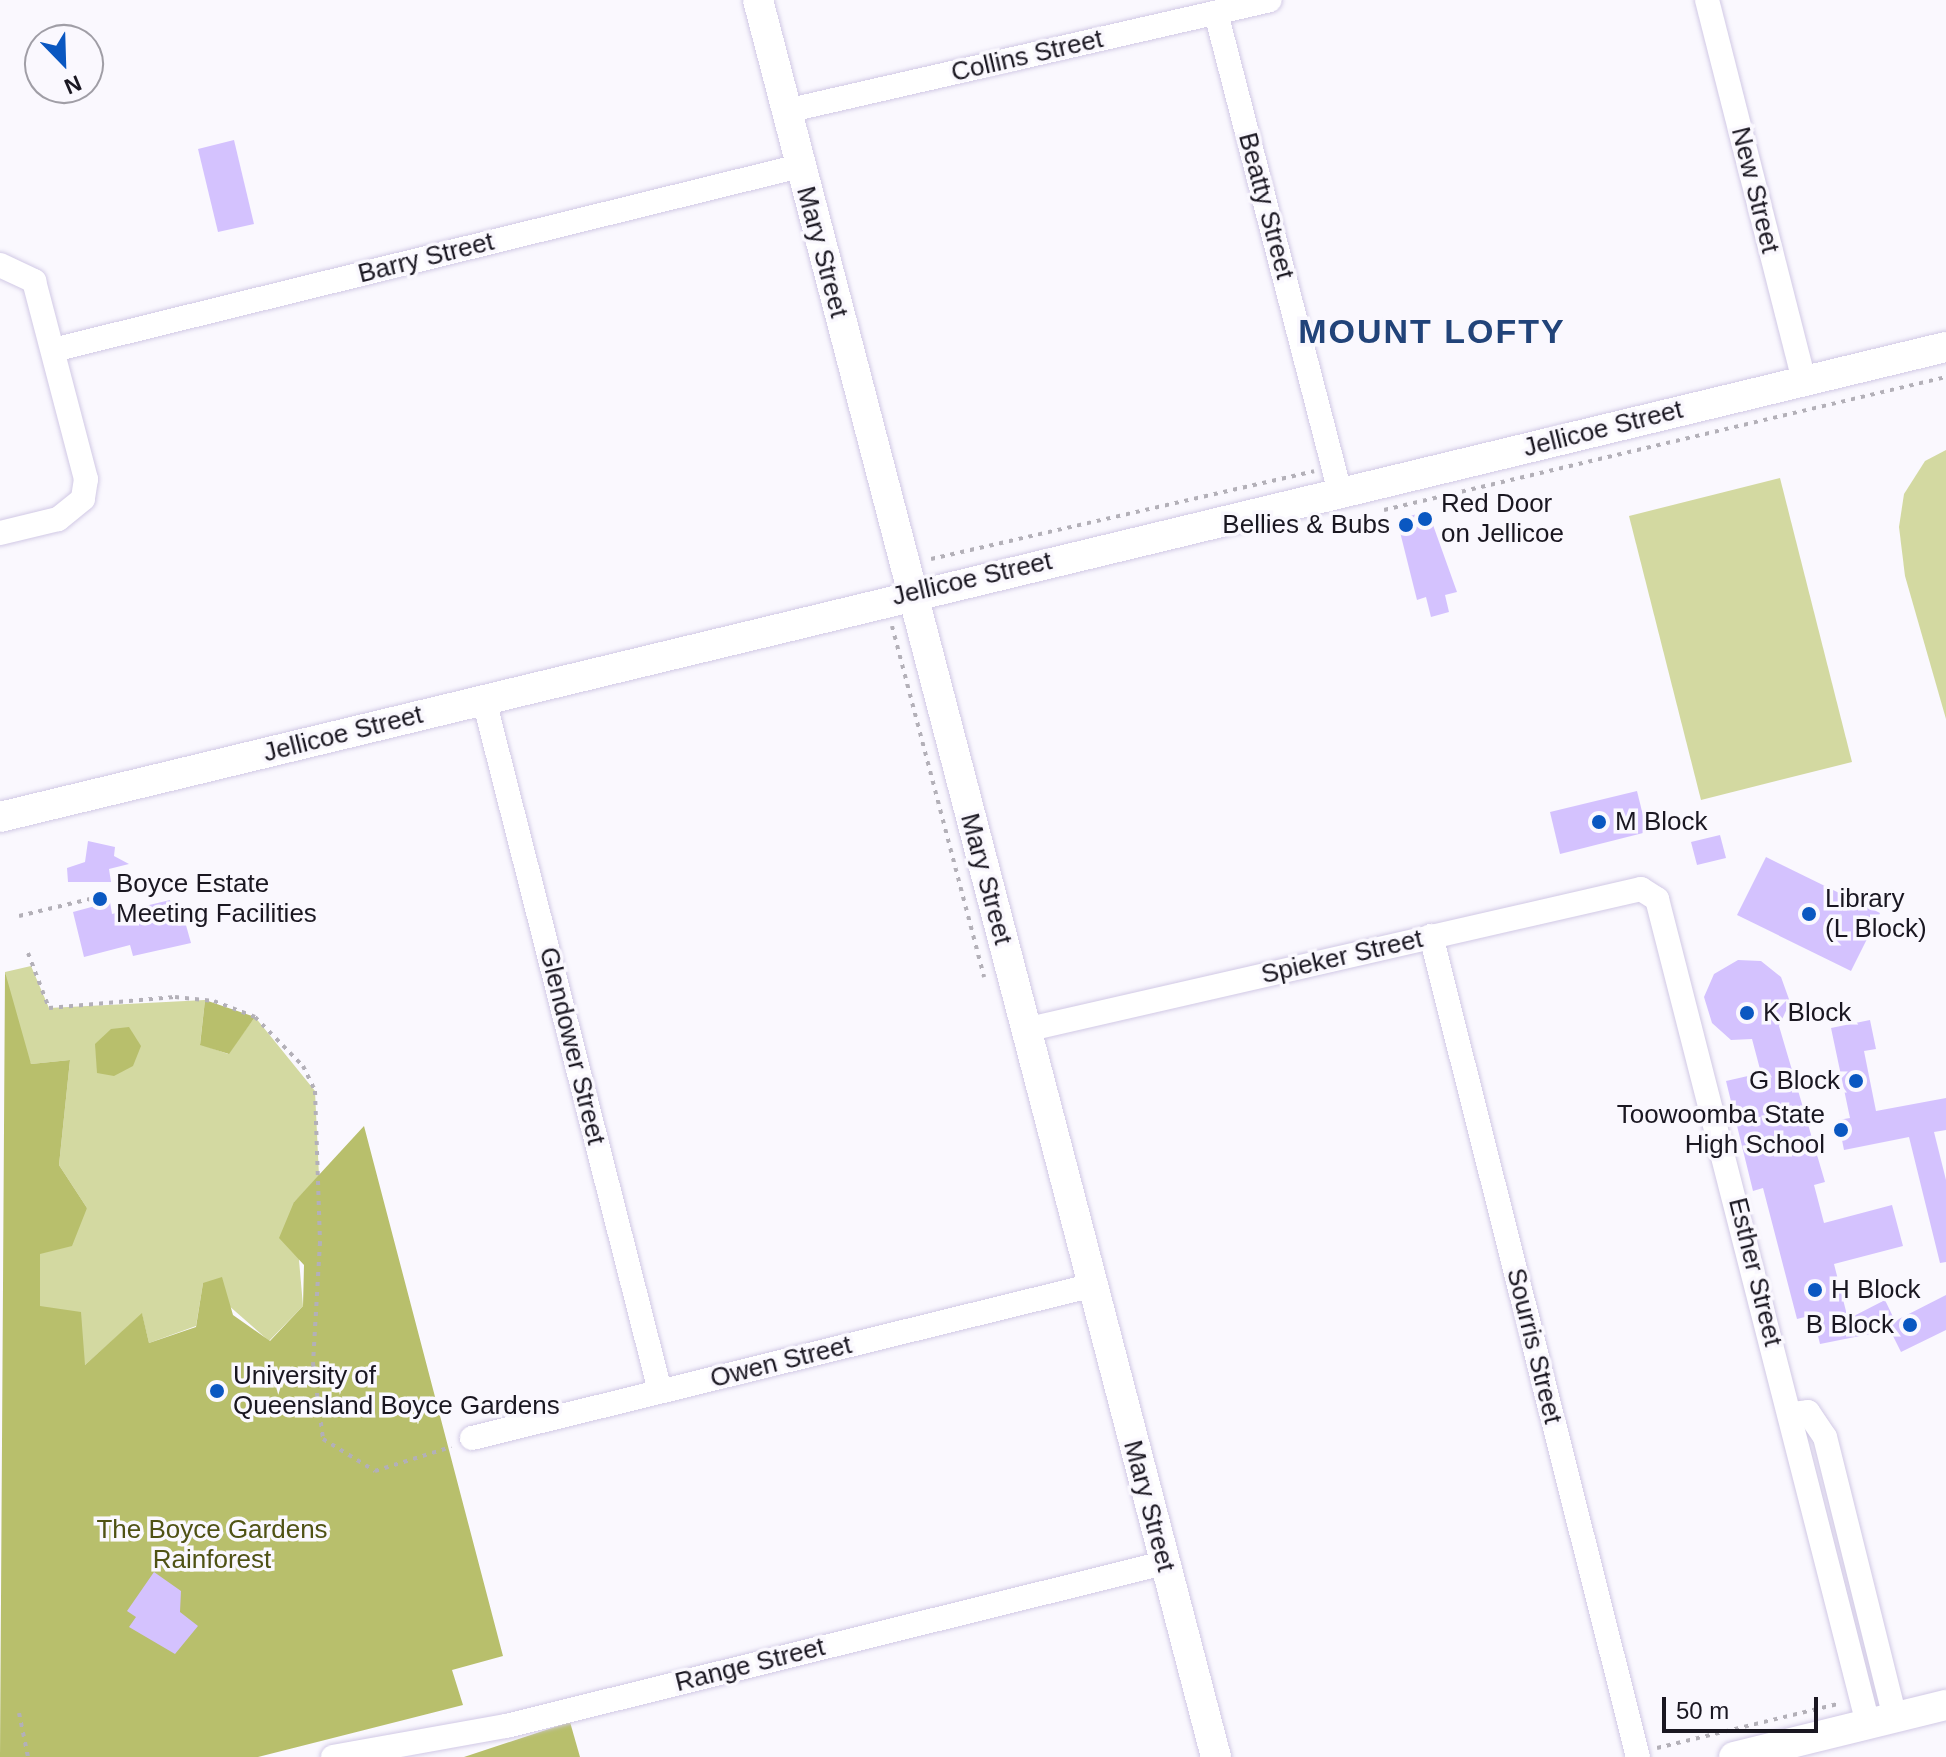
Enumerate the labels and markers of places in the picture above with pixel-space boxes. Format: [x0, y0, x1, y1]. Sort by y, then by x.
place label: Red Door on Jellicoe [1441, 488, 1564, 550]
place label: Bellies & Bubs [1222, 509, 1390, 541]
marker: Red Door on Jellicoe [1416, 510, 1434, 528]
marker: Bellies & Bubs [1397, 516, 1415, 534]
place label: M Block [1615, 806, 1707, 838]
marker: M Block [1590, 813, 1608, 831]
place label: Boyce Estate Meeting Facilities [116, 868, 317, 930]
place label: Library (L Block) [1825, 883, 1928, 944]
marker: Boyce Estate Meeting Facilities [91, 890, 109, 908]
marker: Library (L Block) [1800, 905, 1818, 923]
place label: K Block [1763, 997, 1851, 1029]
marker: K Block [1738, 1004, 1756, 1022]
place label: G Block [1749, 1065, 1840, 1097]
marker: G Block [1847, 1072, 1865, 1090]
place label: Toowoomba State High School [1617, 1099, 1825, 1160]
marker: Toowoomba State High School [1832, 1121, 1850, 1139]
place label: H Block [1831, 1274, 1921, 1306]
marker: H Block [1806, 1281, 1824, 1299]
place label: B Block [1806, 1309, 1894, 1341]
marker: B Block [1901, 1316, 1919, 1334]
place label: University of Queensland Boyce Gardens [233, 1360, 560, 1422]
marker: University of Queensland Boyce Gardens [208, 1382, 226, 1400]

